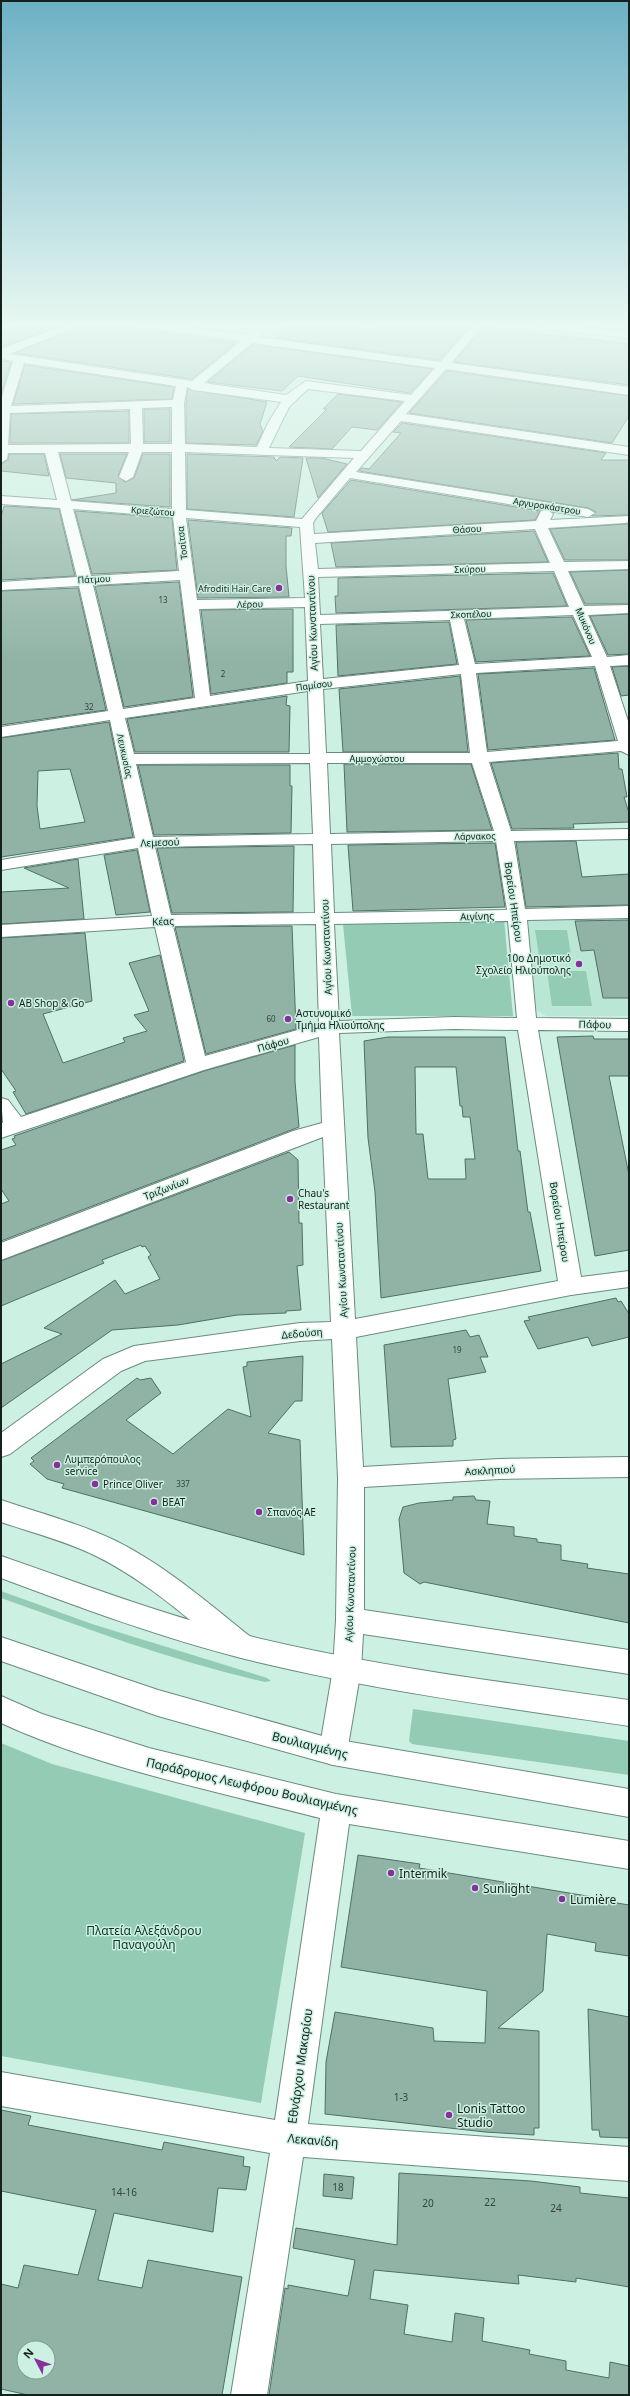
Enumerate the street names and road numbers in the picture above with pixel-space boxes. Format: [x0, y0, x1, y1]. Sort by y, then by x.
street label: Αργυροκάστρου [512, 494, 582, 518]
street label: Κριεζώτου [131, 503, 175, 519]
street label: Θάσου [452, 522, 482, 536]
street label: Τοσίτσα [173, 525, 190, 560]
street label: Σκύρου [454, 562, 486, 576]
street label: Πάτμου [77, 572, 111, 586]
street label: Αγίου Κωνσταντίνου [303, 575, 321, 671]
street label: Λέρου [237, 597, 263, 611]
street label: Μυκόνου [572, 606, 600, 646]
street label: Σκοπέλου [450, 607, 492, 621]
street label: Παμίσου [295, 676, 333, 694]
street label: Λευκωσίας [114, 732, 136, 780]
street label: Αμμοχώστου [349, 752, 405, 765]
street label: Λάρνακος [454, 829, 496, 843]
street label: Λεμεσού [140, 834, 180, 850]
street label: Βορείου Ηπείρου [501, 861, 527, 943]
street label: Αγίου Κωνσταντίνου [317, 899, 335, 995]
street label: Αιγίνης [460, 908, 494, 924]
street label: Κέας [152, 914, 174, 928]
street label: Πάφου [579, 1017, 611, 1031]
street label: Πάφου [255, 1033, 291, 1055]
street label: Τριζωνίων [141, 1173, 191, 1203]
street label: Βορείου Ηπείρου [547, 1181, 573, 1263]
street label: Αγίου Κωνσταντίνου [332, 1222, 350, 1318]
street label: Δεδούση [281, 1324, 323, 1342]
street label: Ασκληπιού [464, 1462, 516, 1478]
street label: Αγίου Κωνσταντίνου [341, 1546, 359, 1642]
street label: Βουλιαγμένης [270, 1727, 350, 1763]
street label: Παράδρομος Λεωφόρου Βουλιαγμένης [144, 1753, 360, 1819]
street label: Εθνάρχου Μακαρίου [283, 2007, 317, 2125]
street label: Λεκανίδη [287, 2129, 339, 2151]

